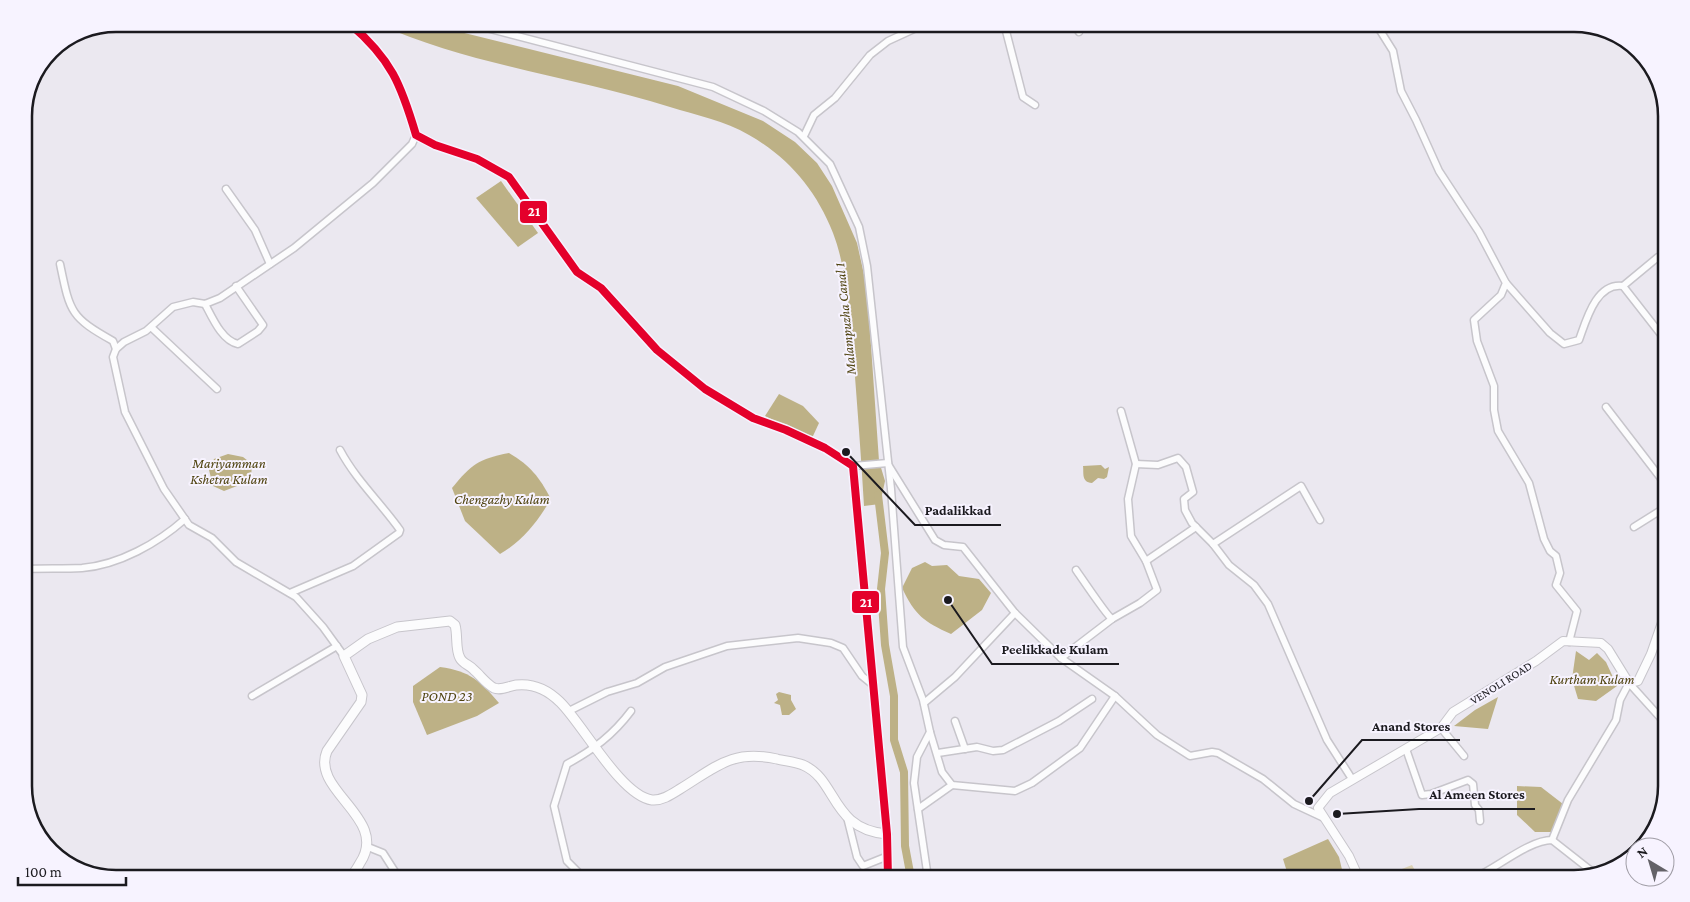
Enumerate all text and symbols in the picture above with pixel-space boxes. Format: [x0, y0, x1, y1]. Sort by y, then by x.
line badge: 21 [519, 200, 548, 224]
text: 21 [528, 203, 540, 219]
water label: Malampuzha Canal 1 [831, 262, 859, 377]
water label: Mariyamman Kshetra Kulam [190, 455, 268, 487]
water label: Chengazhy Kulam [454, 491, 550, 507]
callout: Padalikkad [915, 496, 1001, 525]
text: Padalikkad [925, 502, 992, 518]
line badge: 21 [851, 590, 880, 614]
text: 21 [860, 594, 872, 610]
callout: Peelikkade Kulam [992, 635, 1119, 664]
text: Peelikkade Kulam [1002, 641, 1109, 657]
street label: VENOLI ROAD [1467, 658, 1535, 708]
water label: Kurtham Kulam [1549, 671, 1635, 687]
water label: POND 23 [422, 688, 473, 704]
callout: Anand Stores [1362, 711, 1460, 740]
text: Anand Stores [1371, 718, 1450, 734]
callout: Al Ameen Stores [1419, 780, 1535, 809]
text: Al Ameen Stores [1428, 786, 1525, 802]
north arrow [1625, 837, 1675, 887]
text: N [1633, 842, 1651, 861]
scale bar [18, 854, 125, 886]
text: 100 m [25, 864, 62, 880]

